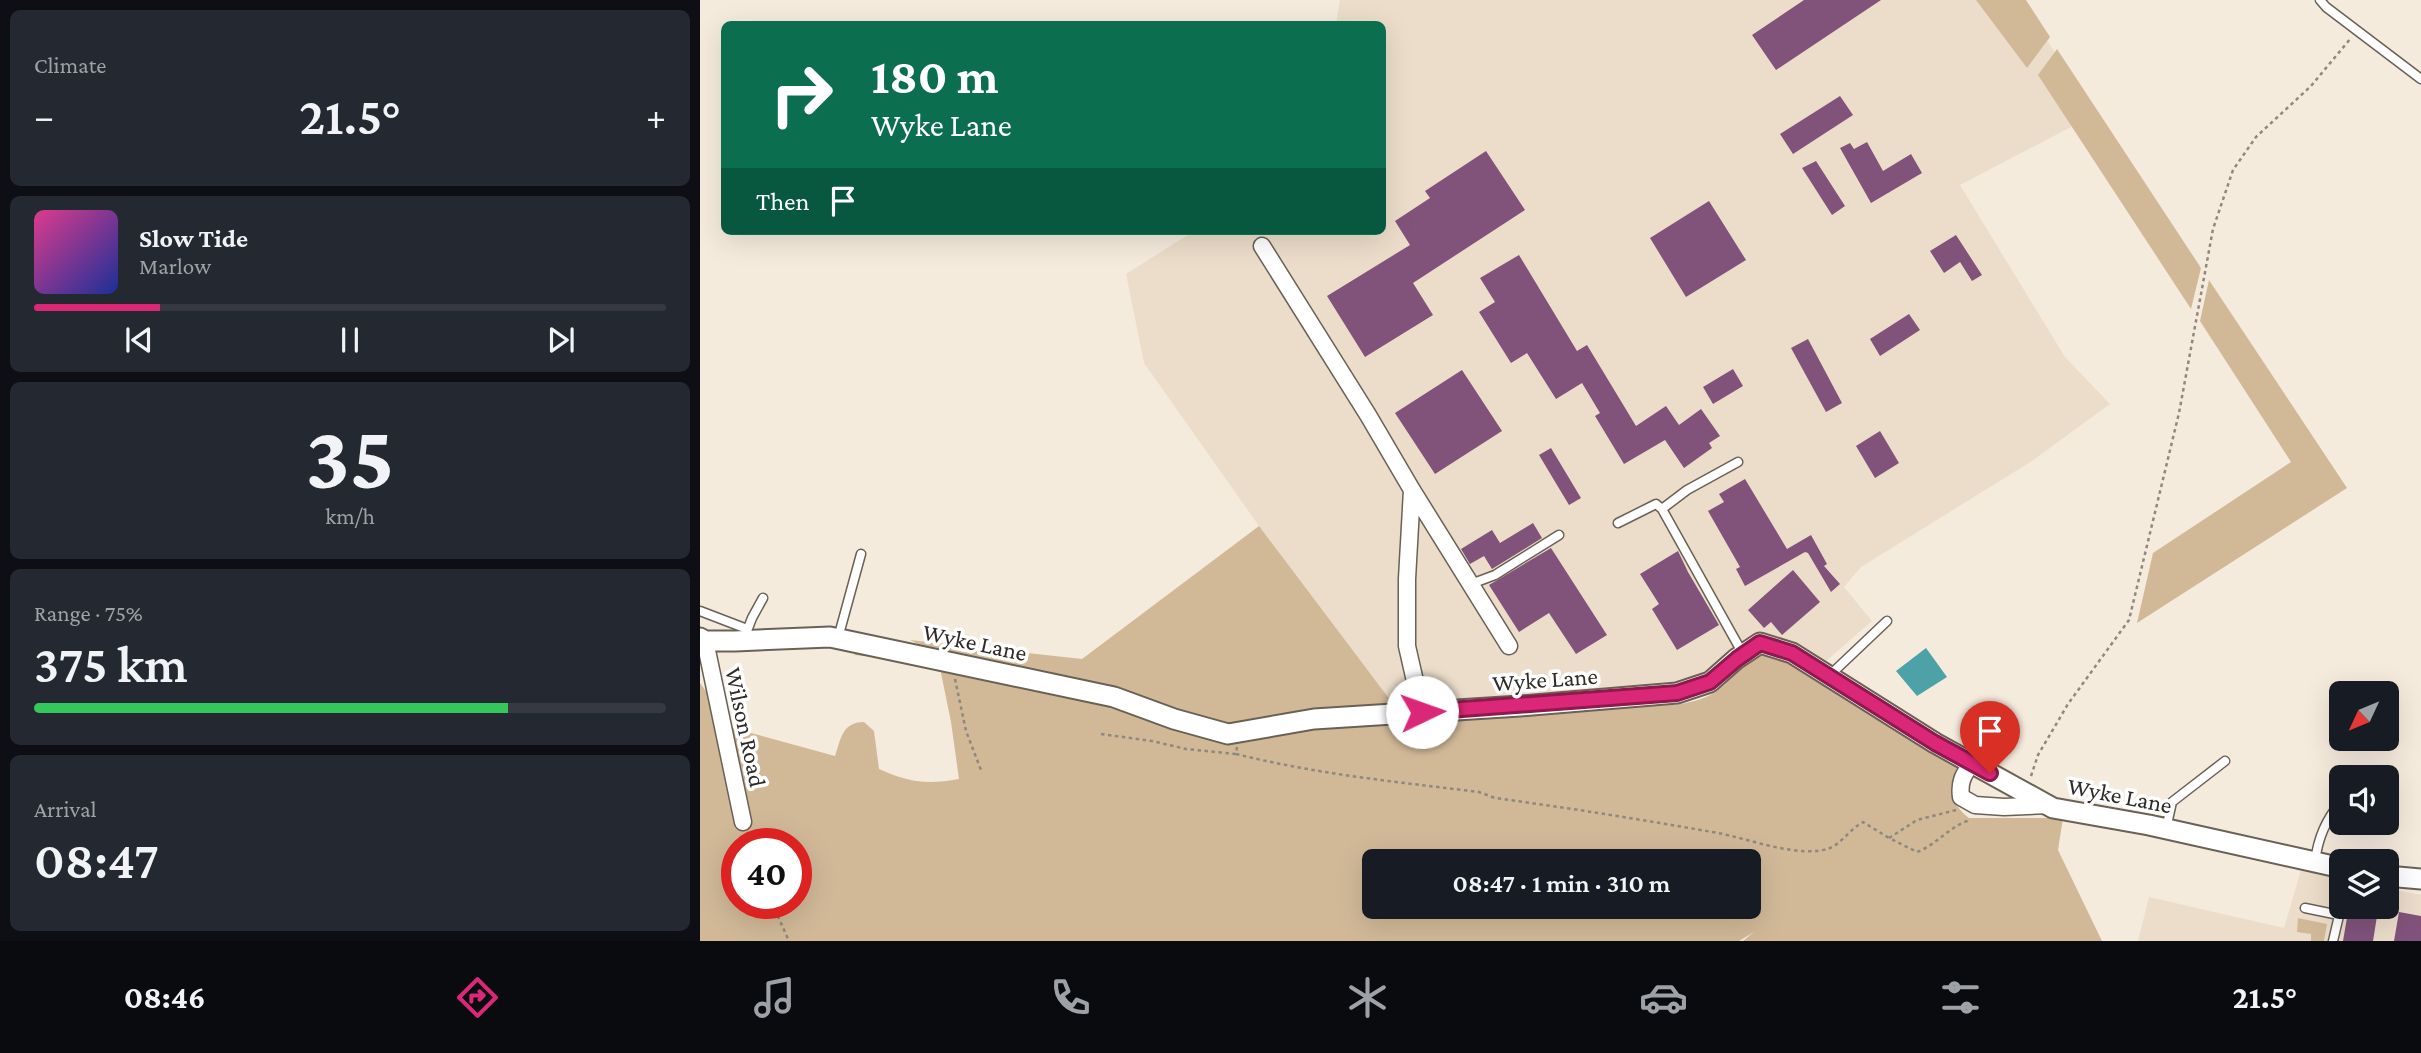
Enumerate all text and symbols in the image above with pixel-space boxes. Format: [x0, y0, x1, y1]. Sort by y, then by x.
icon: right [756, 49, 847, 140]
text: 180 m [871, 49, 999, 104]
text: Climate [34, 52, 106, 78]
text: 21.5° [299, 87, 401, 145]
text: − [34, 95, 54, 137]
text: + [646, 95, 666, 137]
text: Wyke Lane [871, 107, 1012, 143]
icon: arrive [824, 182, 862, 220]
text: Then [756, 187, 810, 216]
text: Slow Tide [139, 224, 248, 253]
text: Marlow [139, 253, 211, 279]
icon: previous [120, 321, 158, 359]
icon: pause [331, 321, 369, 359]
icon: next [542, 321, 580, 359]
text: 35 [305, 406, 395, 508]
text: km/h [325, 503, 375, 529]
text: Range · 75% [34, 600, 143, 626]
street label: Wyke Lane [921, 618, 1029, 666]
text: 375 km [34, 635, 188, 693]
street label: Wyke Lane [1491, 662, 1599, 696]
street label: Wilson Road [720, 665, 772, 790]
position arrow [1385, 675, 1459, 749]
north arrow [2329, 681, 2399, 751]
map controls [2329, 681, 2399, 919]
pin [1960, 701, 2020, 773]
icon: arrive [1971, 712, 2009, 750]
button: sound [2329, 765, 2399, 835]
street label: Wyke Lane [2066, 772, 2174, 818]
text: Arrival [34, 796, 97, 822]
speed limit sign: 40 [721, 828, 812, 919]
text: 08:47 [34, 831, 159, 889]
button: layers [2329, 849, 2399, 919]
text: 08:47 · 1 min · 310 m [1453, 869, 1670, 898]
icon: directions [453, 973, 502, 1022]
icon: music [750, 973, 799, 1022]
icon: phone [1046, 973, 1095, 1022]
icon: climate [1343, 973, 1392, 1022]
icon: car [1639, 973, 1688, 1022]
icon: filters [1936, 973, 1985, 1022]
text: 08:46 [124, 979, 205, 1015]
text: 21.5° [2233, 979, 2297, 1015]

